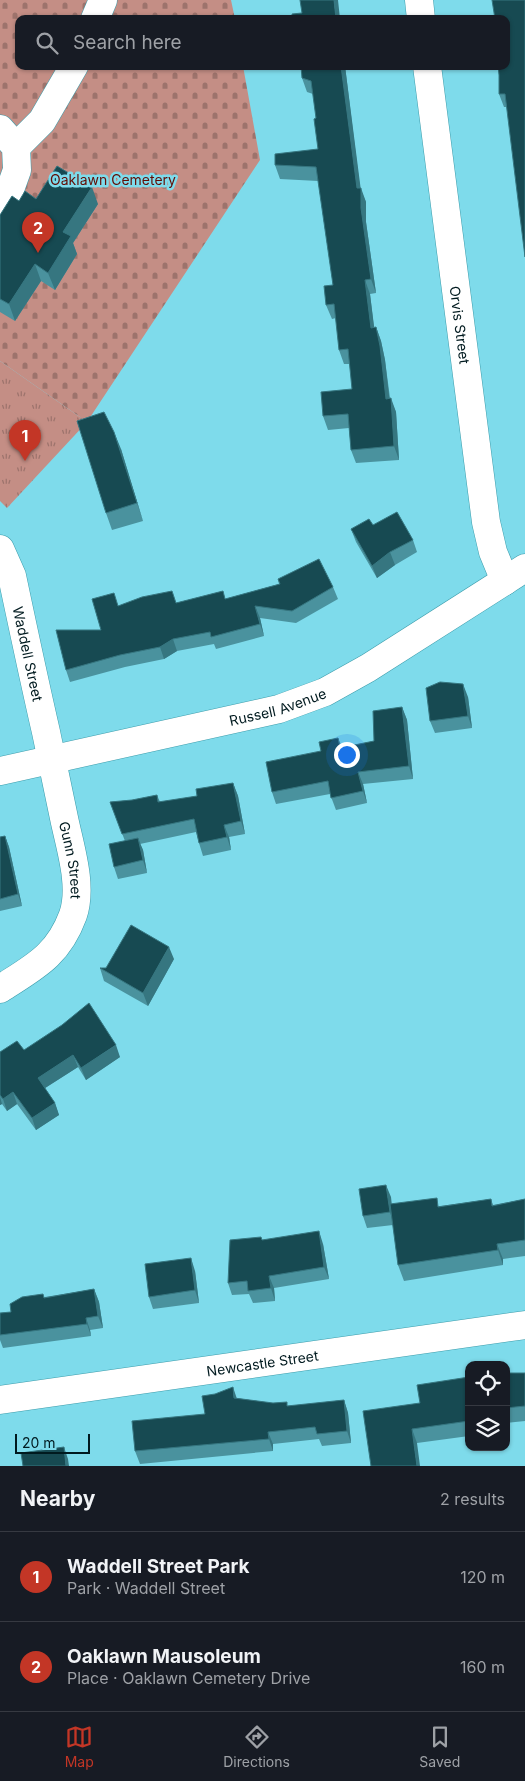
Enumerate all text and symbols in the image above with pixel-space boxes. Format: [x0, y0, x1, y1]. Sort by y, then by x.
search box [15, 15, 510, 70]
icon: search [33, 29, 61, 57]
text: Search here [73, 31, 182, 54]
park label: Oaklawn Cemetery [50, 171, 176, 188]
pin: 2 [22, 212, 54, 253]
street label: Orvis Street [447, 285, 474, 365]
pin: 1 [9, 420, 41, 461]
street label: Waddell Street [10, 605, 47, 703]
street label: Russell Avenue [227, 684, 328, 728]
your location [334, 742, 360, 768]
street label: Gunn Street [56, 819, 85, 900]
street label: Newcastle Street [205, 1346, 320, 1379]
map controls [465, 1361, 510, 1451]
button: locate [465, 1361, 510, 1406]
button: layers [465, 1406, 510, 1451]
scale bar [15, 1431, 90, 1454]
text: 20 m [22, 1434, 56, 1451]
text: Nearby [20, 1486, 95, 1511]
text: 2 results [440, 1489, 505, 1509]
text: Waddell Street Park [67, 1555, 250, 1578]
text: 1 [33, 1567, 39, 1587]
text: 120 m [460, 1567, 505, 1587]
text: Park · Waddell Street [67, 1578, 225, 1598]
text: Oaklawn Mausoleum [67, 1645, 261, 1668]
text: 2 [31, 1657, 41, 1677]
text: 160 m [460, 1657, 505, 1677]
text: Place · Oaklawn Cemetery Drive [67, 1668, 310, 1688]
tab: Map [65, 1723, 94, 1770]
tab: Directions [223, 1723, 290, 1770]
tab: Saved [419, 1723, 460, 1770]

